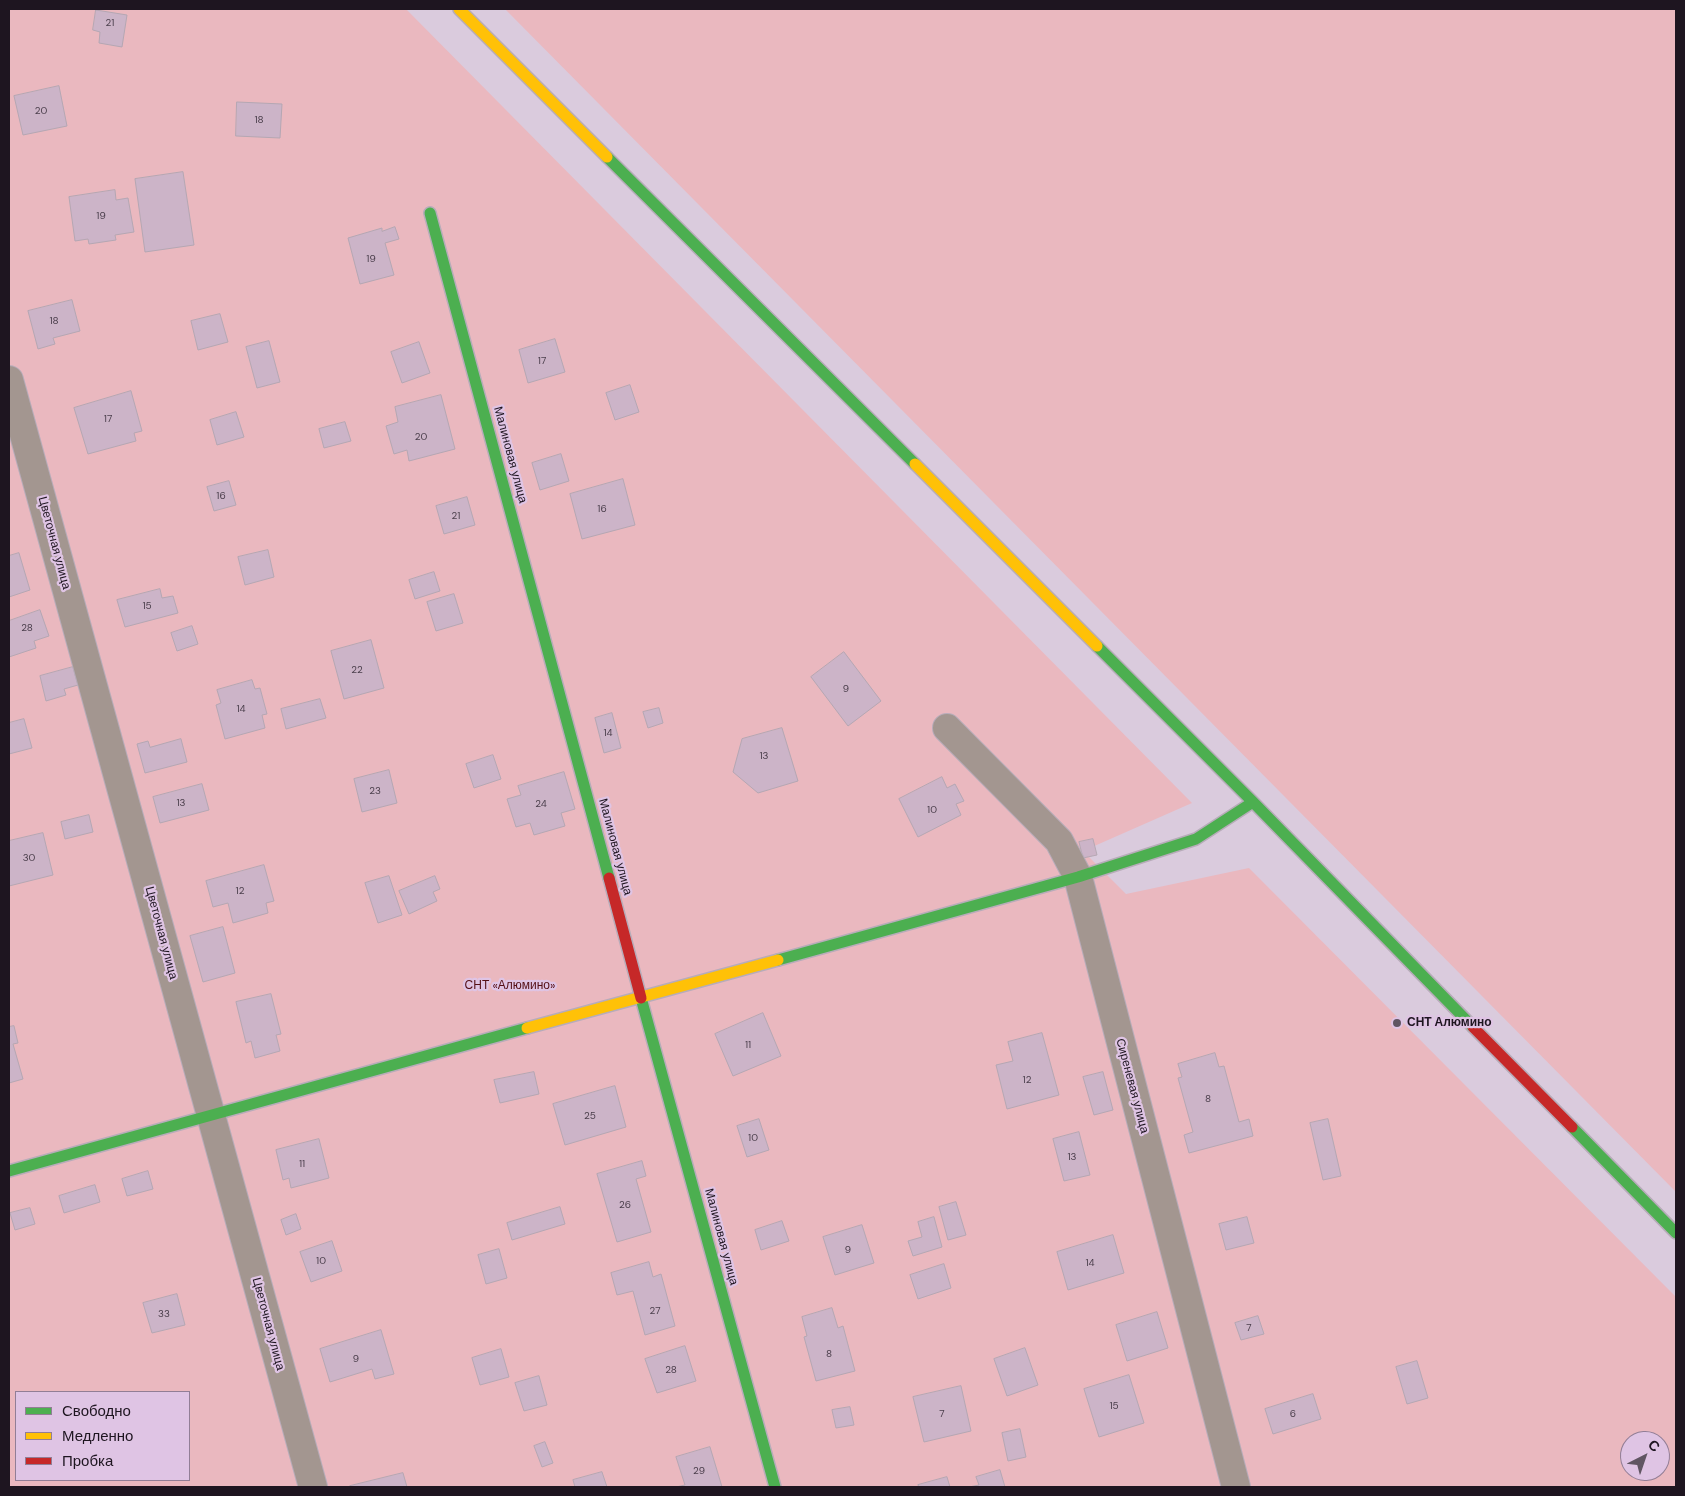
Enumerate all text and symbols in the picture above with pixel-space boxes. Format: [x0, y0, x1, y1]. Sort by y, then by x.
house number: 21 [106, 17, 114, 29]
house number: 20 [35, 105, 47, 117]
house number: 18 [254, 114, 264, 126]
house number: 19 [96, 210, 106, 222]
house number: 19 [366, 253, 376, 265]
house number: 18 [49, 315, 59, 327]
house number: 17 [538, 355, 546, 367]
street label: Малиновая улица [490, 405, 530, 505]
house number: 17 [104, 413, 112, 425]
house number: 20 [415, 431, 427, 443]
house number: 16 [216, 490, 226, 502]
street label: Цветочная улица [35, 495, 73, 591]
house number: 16 [597, 503, 607, 515]
house number: 21 [452, 510, 460, 522]
house number: 15 [142, 600, 152, 612]
house number: 28 [21, 622, 33, 634]
house number: 22 [351, 664, 363, 676]
house number: 9 [843, 683, 849, 695]
house number: 14 [236, 703, 246, 715]
house number: 14 [603, 727, 613, 739]
house number: 13 [759, 750, 769, 762]
house number: 23 [369, 785, 381, 797]
house number: 13 [176, 797, 186, 809]
street label: Малиновая улица [595, 797, 635, 897]
house number: 24 [535, 798, 547, 810]
house number: 10 [927, 804, 937, 816]
house number: 30 [23, 852, 35, 864]
street label: Цветочная улица [142, 885, 180, 981]
house number: 12 [236, 885, 244, 897]
park label: СНТ «Алюмино» [465, 979, 555, 993]
place label: СНТ Алюмино [1407, 1016, 1492, 1030]
marker: СНТ Алюмино [1391, 1017, 1403, 1029]
street label: Сиреневая улица [1112, 1037, 1152, 1135]
house number: 11 [745, 1039, 751, 1051]
house number: 12 [1023, 1074, 1031, 1086]
house number: 8 [1205, 1093, 1211, 1105]
house number: 25 [584, 1110, 596, 1122]
house number: 10 [748, 1132, 758, 1144]
house number: 13 [1067, 1151, 1077, 1163]
house number: 11 [299, 1158, 305, 1170]
street label: Малиновая улица [701, 1187, 741, 1287]
house number: 26 [619, 1199, 631, 1211]
house number: 9 [845, 1244, 851, 1256]
house number: 10 [316, 1255, 326, 1267]
house number: 14 [1085, 1257, 1095, 1269]
street label: Цветочная улица [249, 1276, 287, 1372]
house number: 27 [650, 1305, 660, 1317]
house number: 33 [158, 1308, 170, 1320]
house number: 7 [1246, 1322, 1252, 1334]
house number: 8 [826, 1348, 832, 1360]
house number: 9 [353, 1353, 359, 1365]
house number: 28 [665, 1364, 677, 1376]
legend [15, 1391, 190, 1481]
house number: 15 [1109, 1400, 1119, 1412]
text: Свободно [62, 1401, 131, 1421]
house number: 7 [939, 1408, 945, 1420]
house number: 6 [1290, 1408, 1296, 1420]
text: Медленно [62, 1426, 133, 1446]
north arrow [1620, 1431, 1670, 1481]
text: С [1644, 1435, 1664, 1456]
text: Пробка [62, 1451, 113, 1471]
house number: 29 [693, 1465, 705, 1477]

